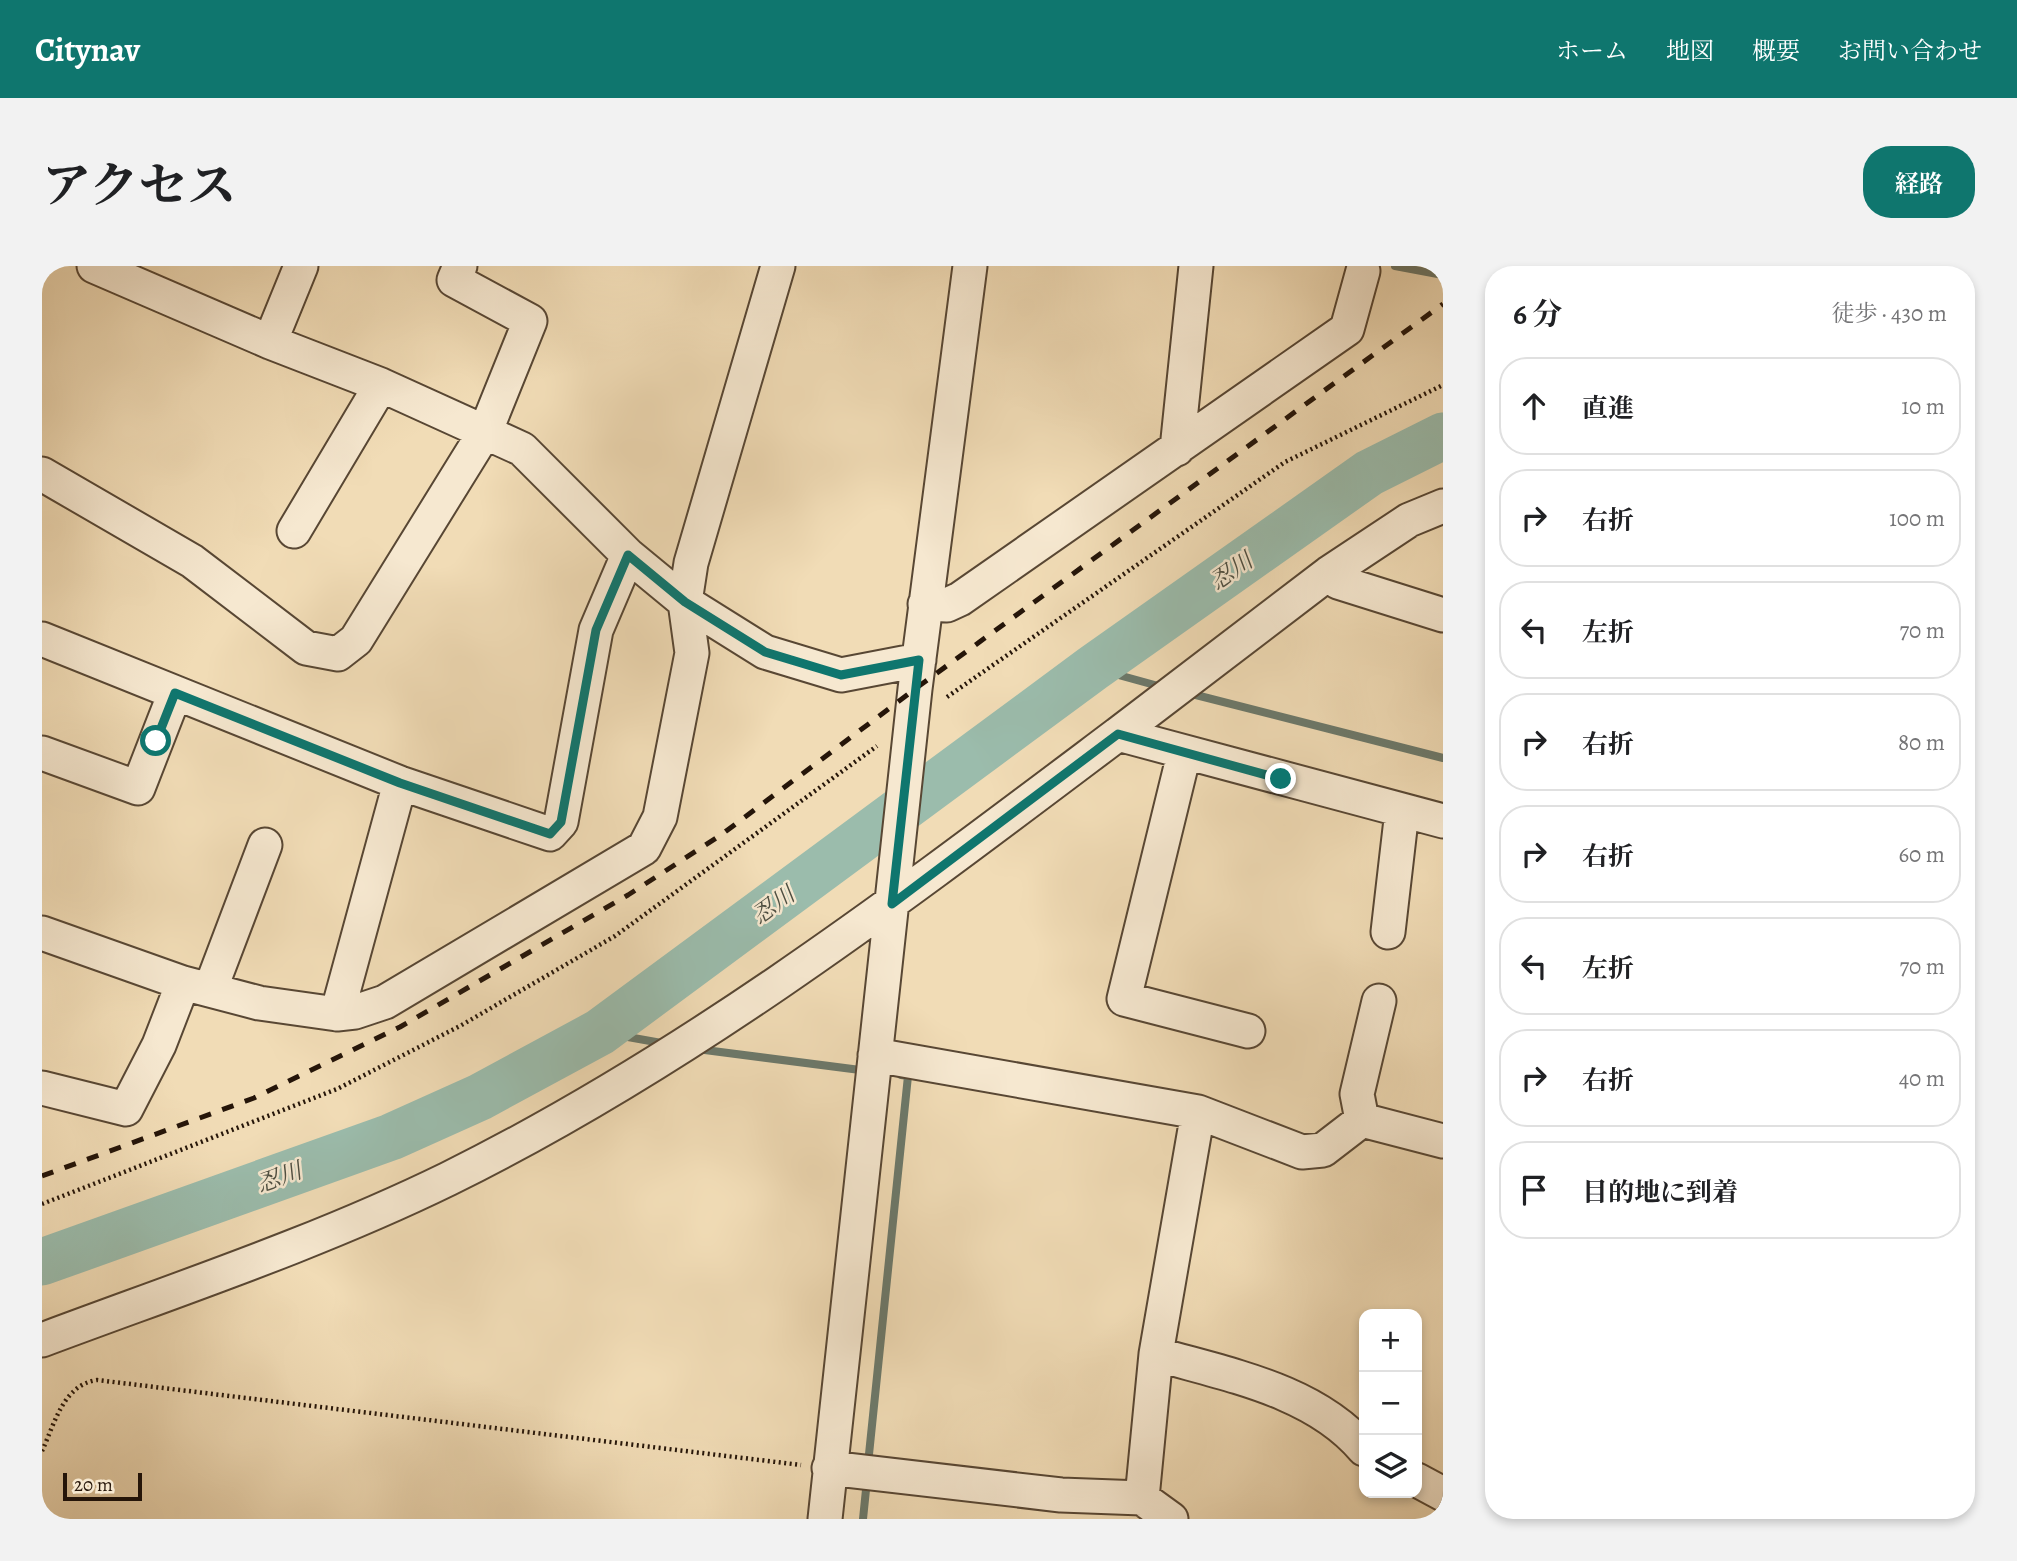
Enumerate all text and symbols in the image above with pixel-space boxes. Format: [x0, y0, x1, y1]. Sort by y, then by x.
text: Citynav [35, 27, 140, 72]
text: ホーム [1556, 35, 1628, 67]
text: 地図 [1666, 35, 1714, 67]
text: 概要 [1752, 35, 1800, 67]
text: お問い合わせ [1838, 35, 1982, 67]
button: 経路 [1863, 146, 1975, 218]
text: アクセス [42, 152, 237, 219]
text: 6 分 [1513, 294, 1562, 334]
text: 徒歩 · 430 m [1831, 298, 1947, 329]
icon: ahead [1515, 387, 1553, 425]
text: 直進 [1582, 391, 1634, 426]
text: 10 m [1901, 391, 1945, 422]
icon: right [1515, 499, 1553, 537]
text: 右折 [1582, 503, 1634, 538]
text: 100 m [1889, 503, 1945, 534]
water label: 忍川 [1204, 544, 1261, 597]
icon: left [1515, 611, 1553, 649]
text: 左折 [1582, 615, 1634, 650]
text: 70 m [1899, 615, 1945, 646]
icon: right [1515, 723, 1553, 761]
route start [140, 725, 171, 756]
text: 右折 [1582, 727, 1634, 762]
text: 80 m [1898, 727, 1945, 758]
route end [1265, 763, 1296, 794]
icon: right [1515, 835, 1553, 873]
text: 右折 [1582, 839, 1634, 874]
text: 60 m [1898, 839, 1945, 870]
water label: 忍川 [746, 878, 803, 931]
icon: left [1515, 947, 1553, 985]
text: 左折 [1582, 951, 1634, 986]
text: 70 m [1899, 951, 1945, 982]
icon: right [1515, 1059, 1553, 1097]
text: 右折 [1582, 1063, 1634, 1098]
text: 40 m [1899, 1063, 1945, 1094]
water label: 忍川 [252, 1154, 309, 1200]
icon: arrive [1515, 1171, 1553, 1209]
text: 目的地に到着 [1582, 1175, 1738, 1210]
map controls [1359, 1309, 1422, 1498]
button: + [1359, 1309, 1422, 1372]
button: − [1359, 1372, 1422, 1435]
button: layers [1359, 1435, 1422, 1498]
scale bar [63, 1470, 142, 1502]
text: 20 m [74, 1472, 113, 1498]

